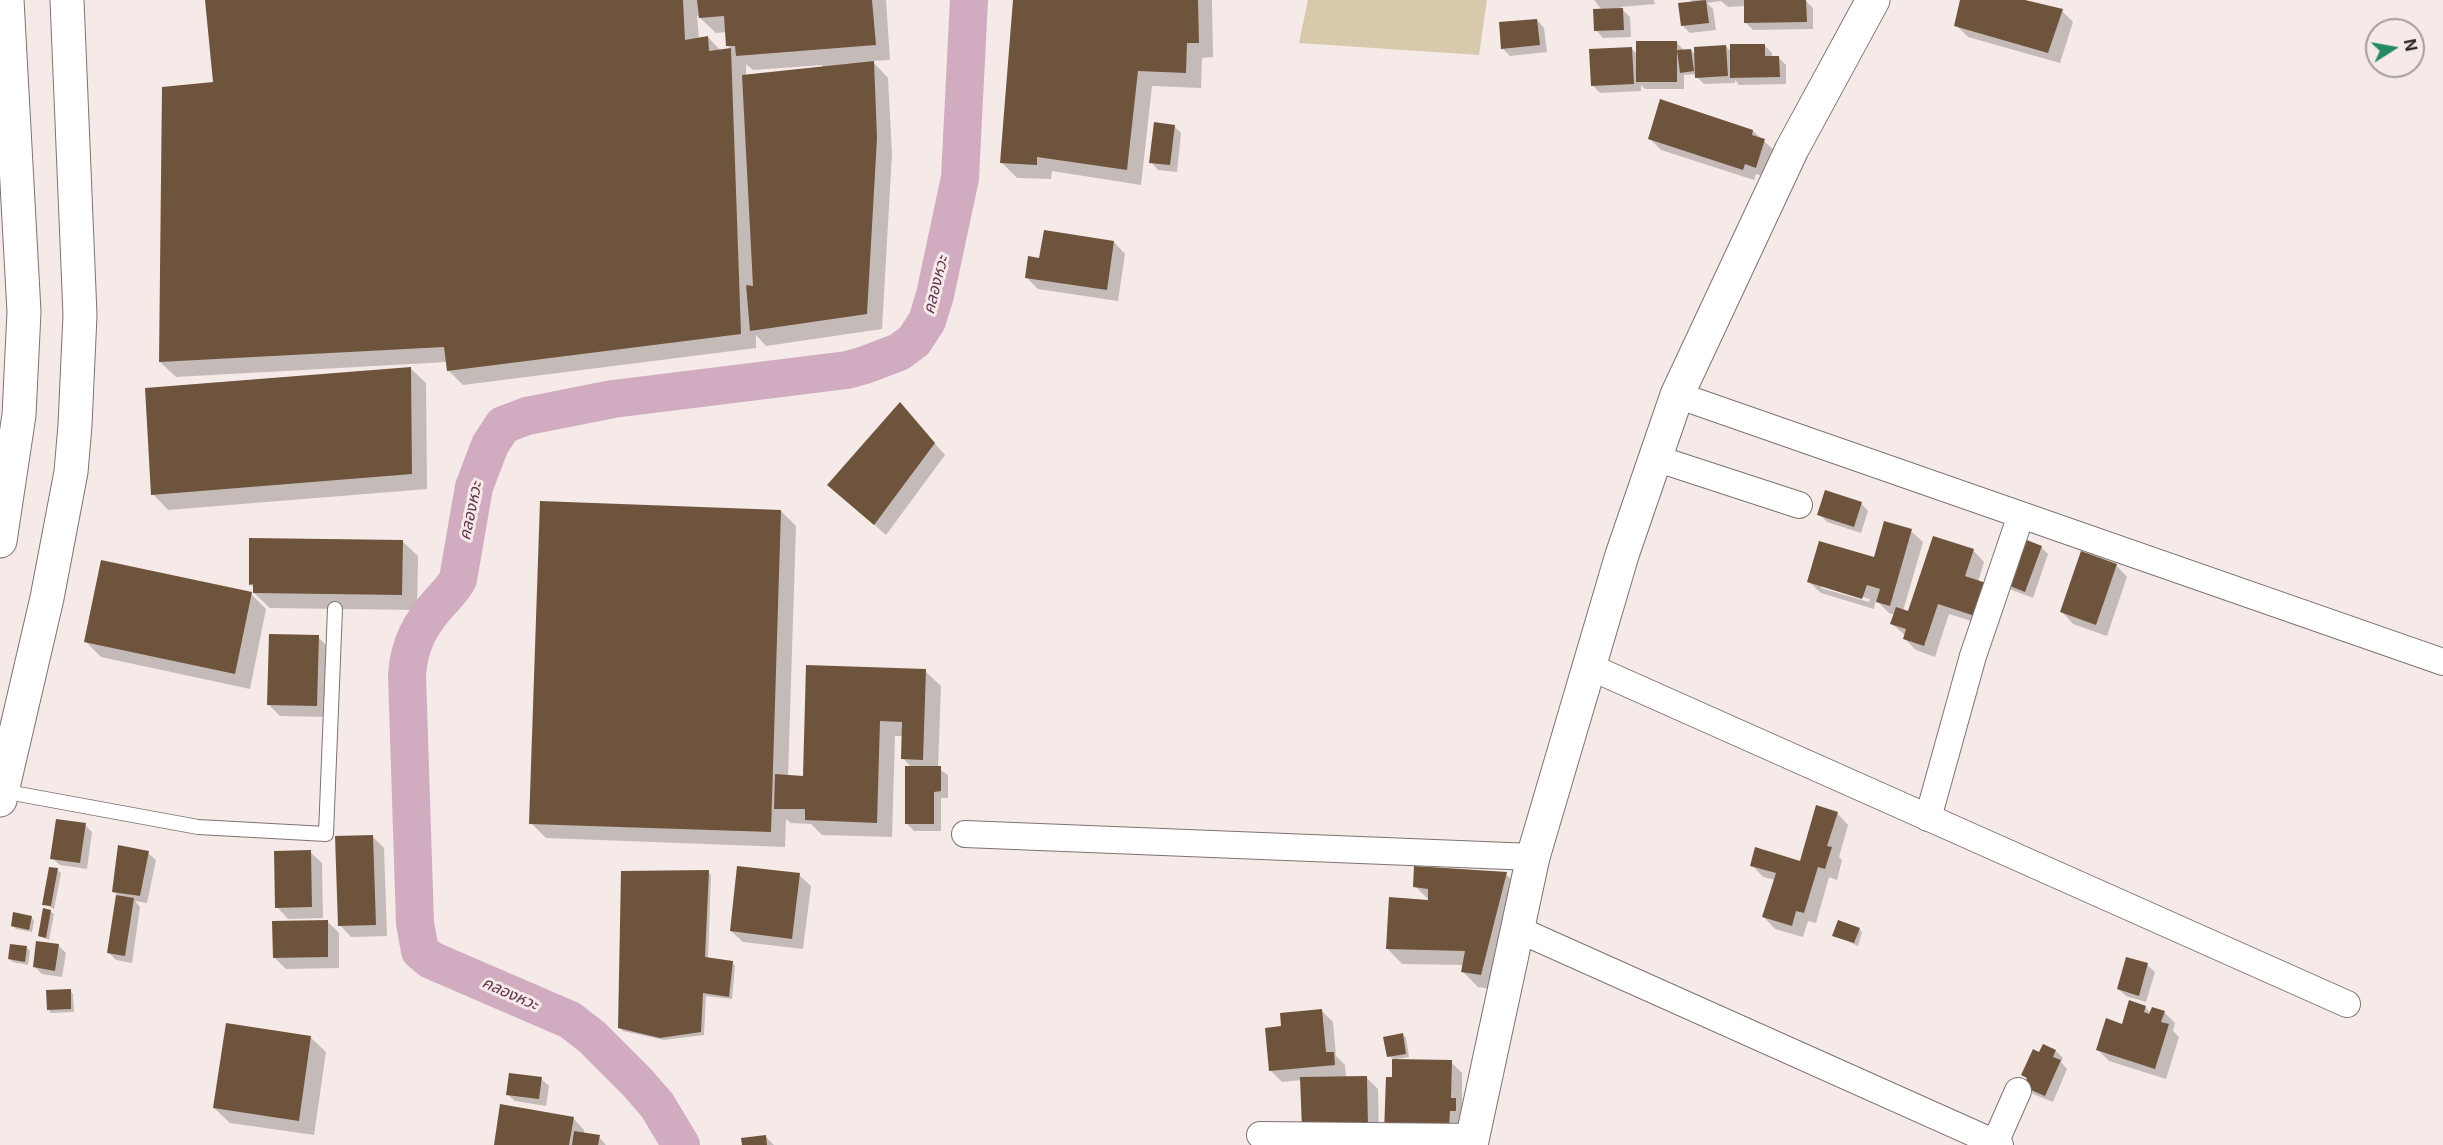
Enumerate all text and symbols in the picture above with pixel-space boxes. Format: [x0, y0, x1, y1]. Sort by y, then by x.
north arrow [2365, 18, 2425, 78]
text: N [2400, 37, 2422, 53]
water label: คลองหวะ [919, 254, 953, 316]
water label: คลองหวะ [455, 480, 487, 542]
water label: คลองหวะ [479, 973, 541, 1015]

